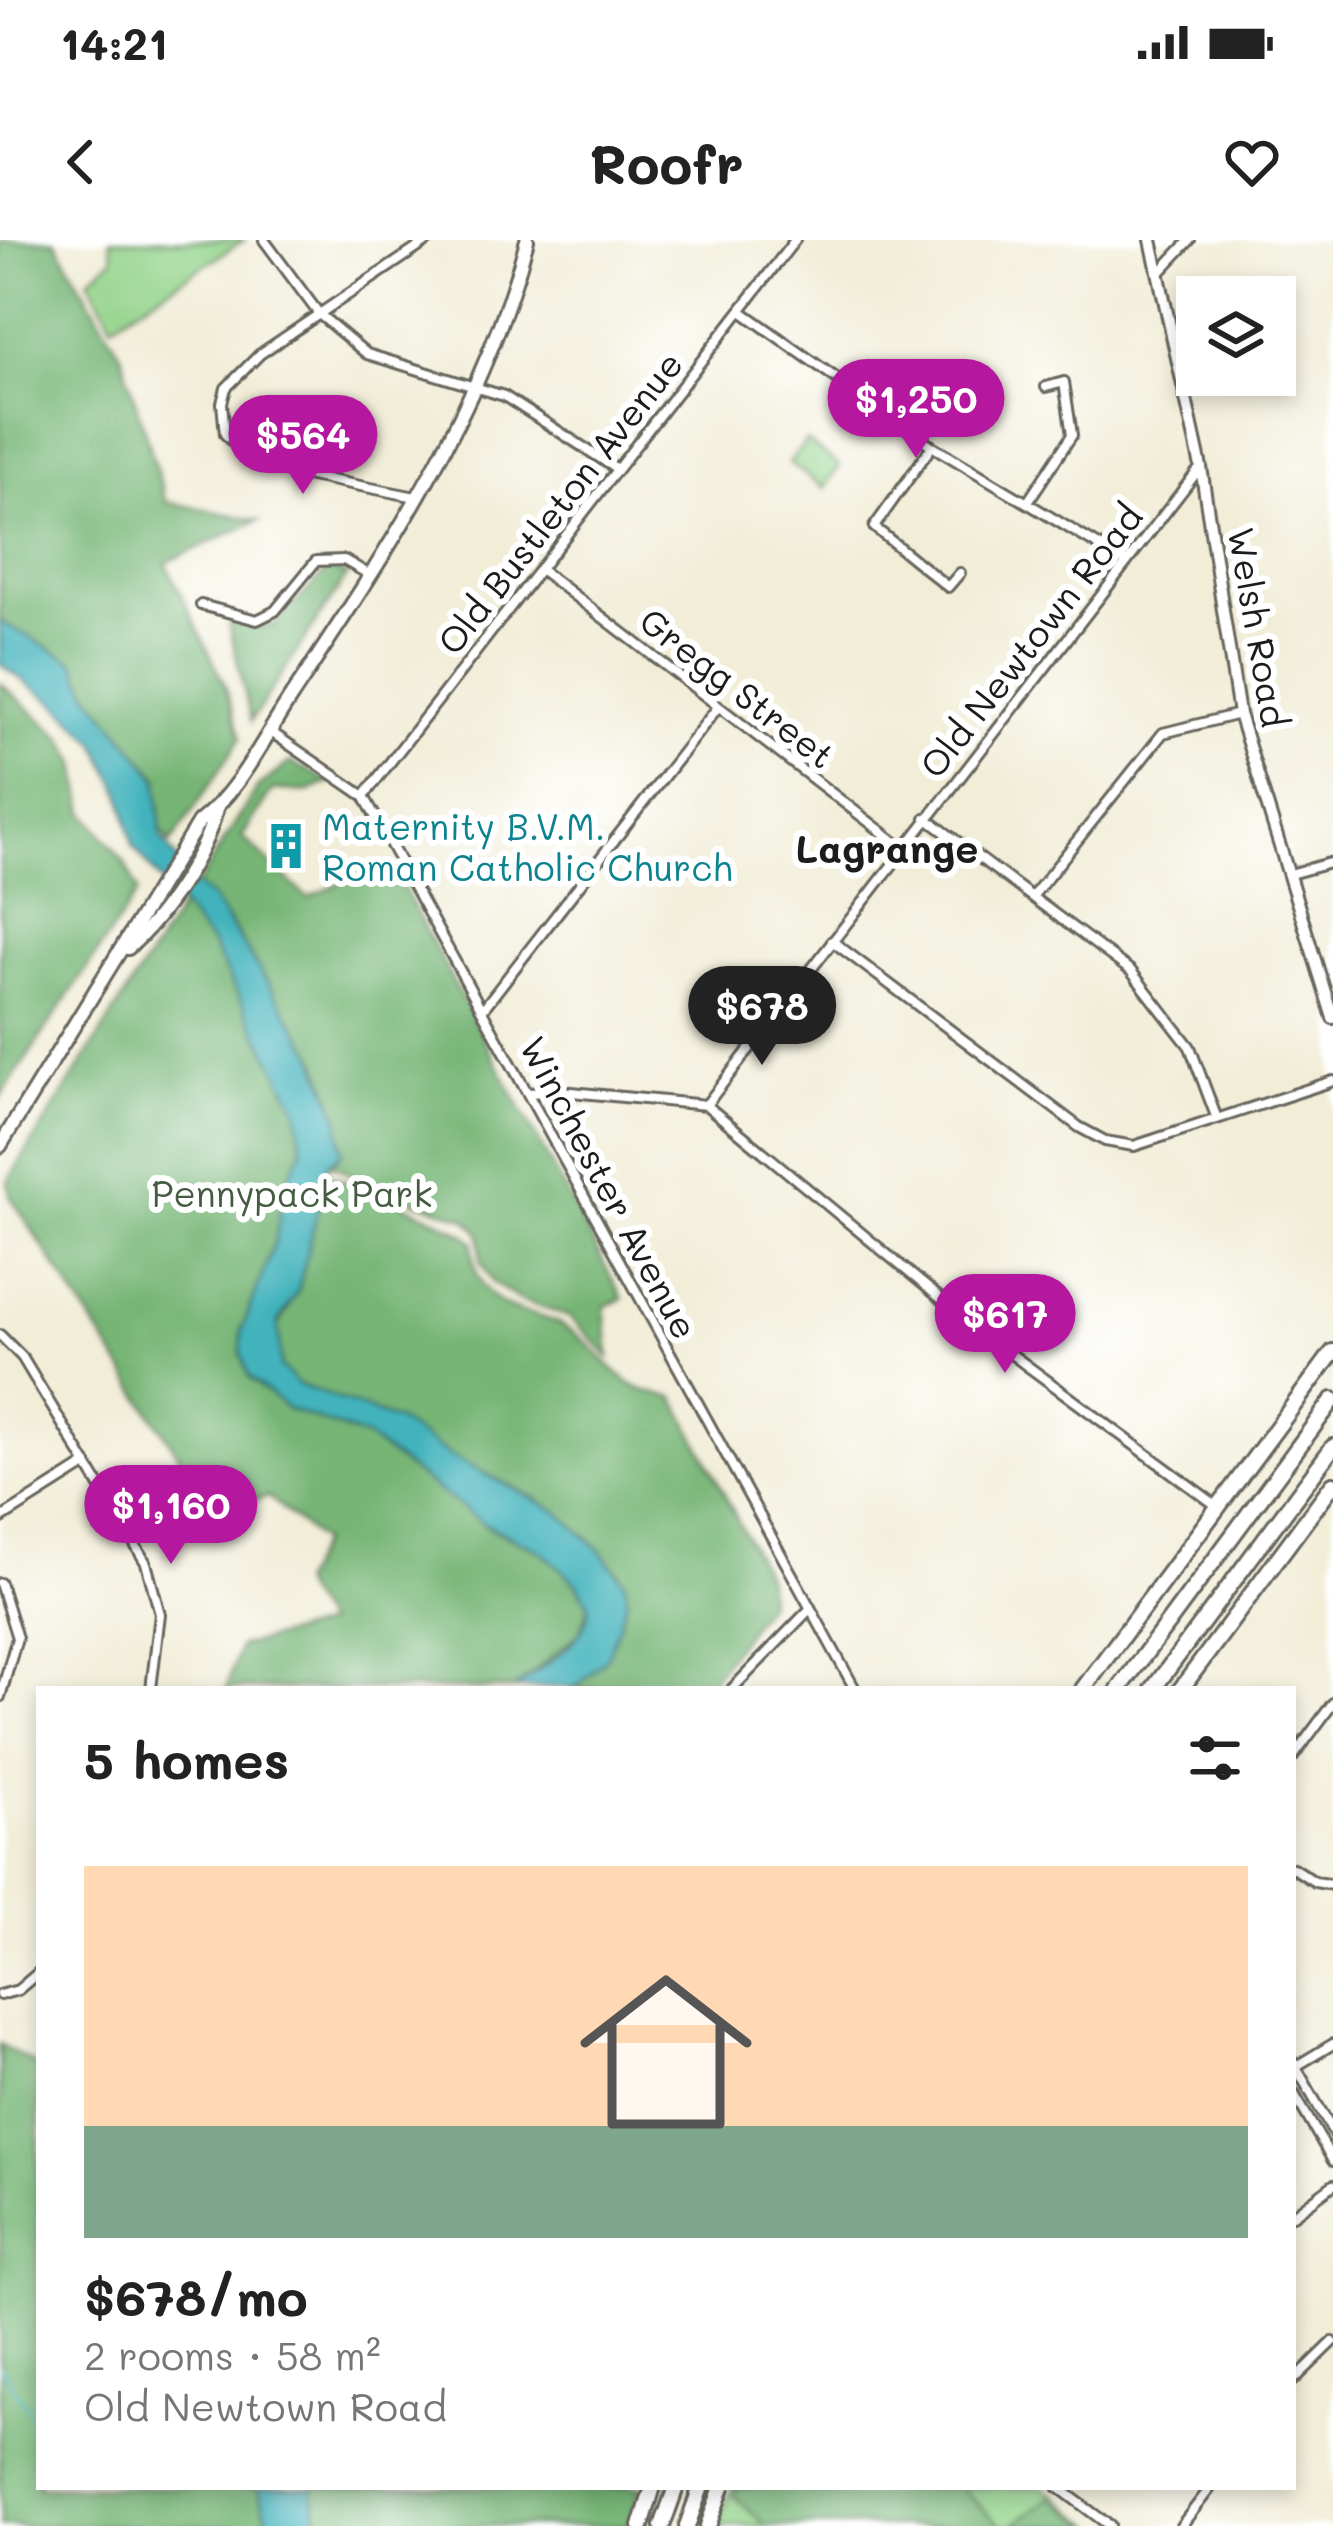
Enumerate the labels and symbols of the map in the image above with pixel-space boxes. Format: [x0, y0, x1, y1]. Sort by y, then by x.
street label: Old Bustleton Avenue [426, 341, 692, 663]
pin: $1,250 [818, 359, 1014, 461]
pin: $564 [232, 395, 374, 497]
street label: Old Newtown Road [908, 494, 1152, 786]
street label: Welsh Road [1218, 523, 1300, 731]
street label: Gregg Street [631, 596, 845, 778]
place label: Maternity B.V.M. Roman Catholic Church [322, 802, 733, 890]
building icon: Maternity B.V.M. Roman Catholic Church [261, 821, 311, 871]
district label: Lagrange [796, 822, 978, 873]
pin: $678 [691, 966, 833, 1068]
street label: Winchester Avenue [510, 1028, 710, 1346]
park label: Pennypack Park [151, 1169, 433, 1217]
pin: $617 [934, 1274, 1076, 1376]
pin: $1,160 [73, 1465, 269, 1567]

